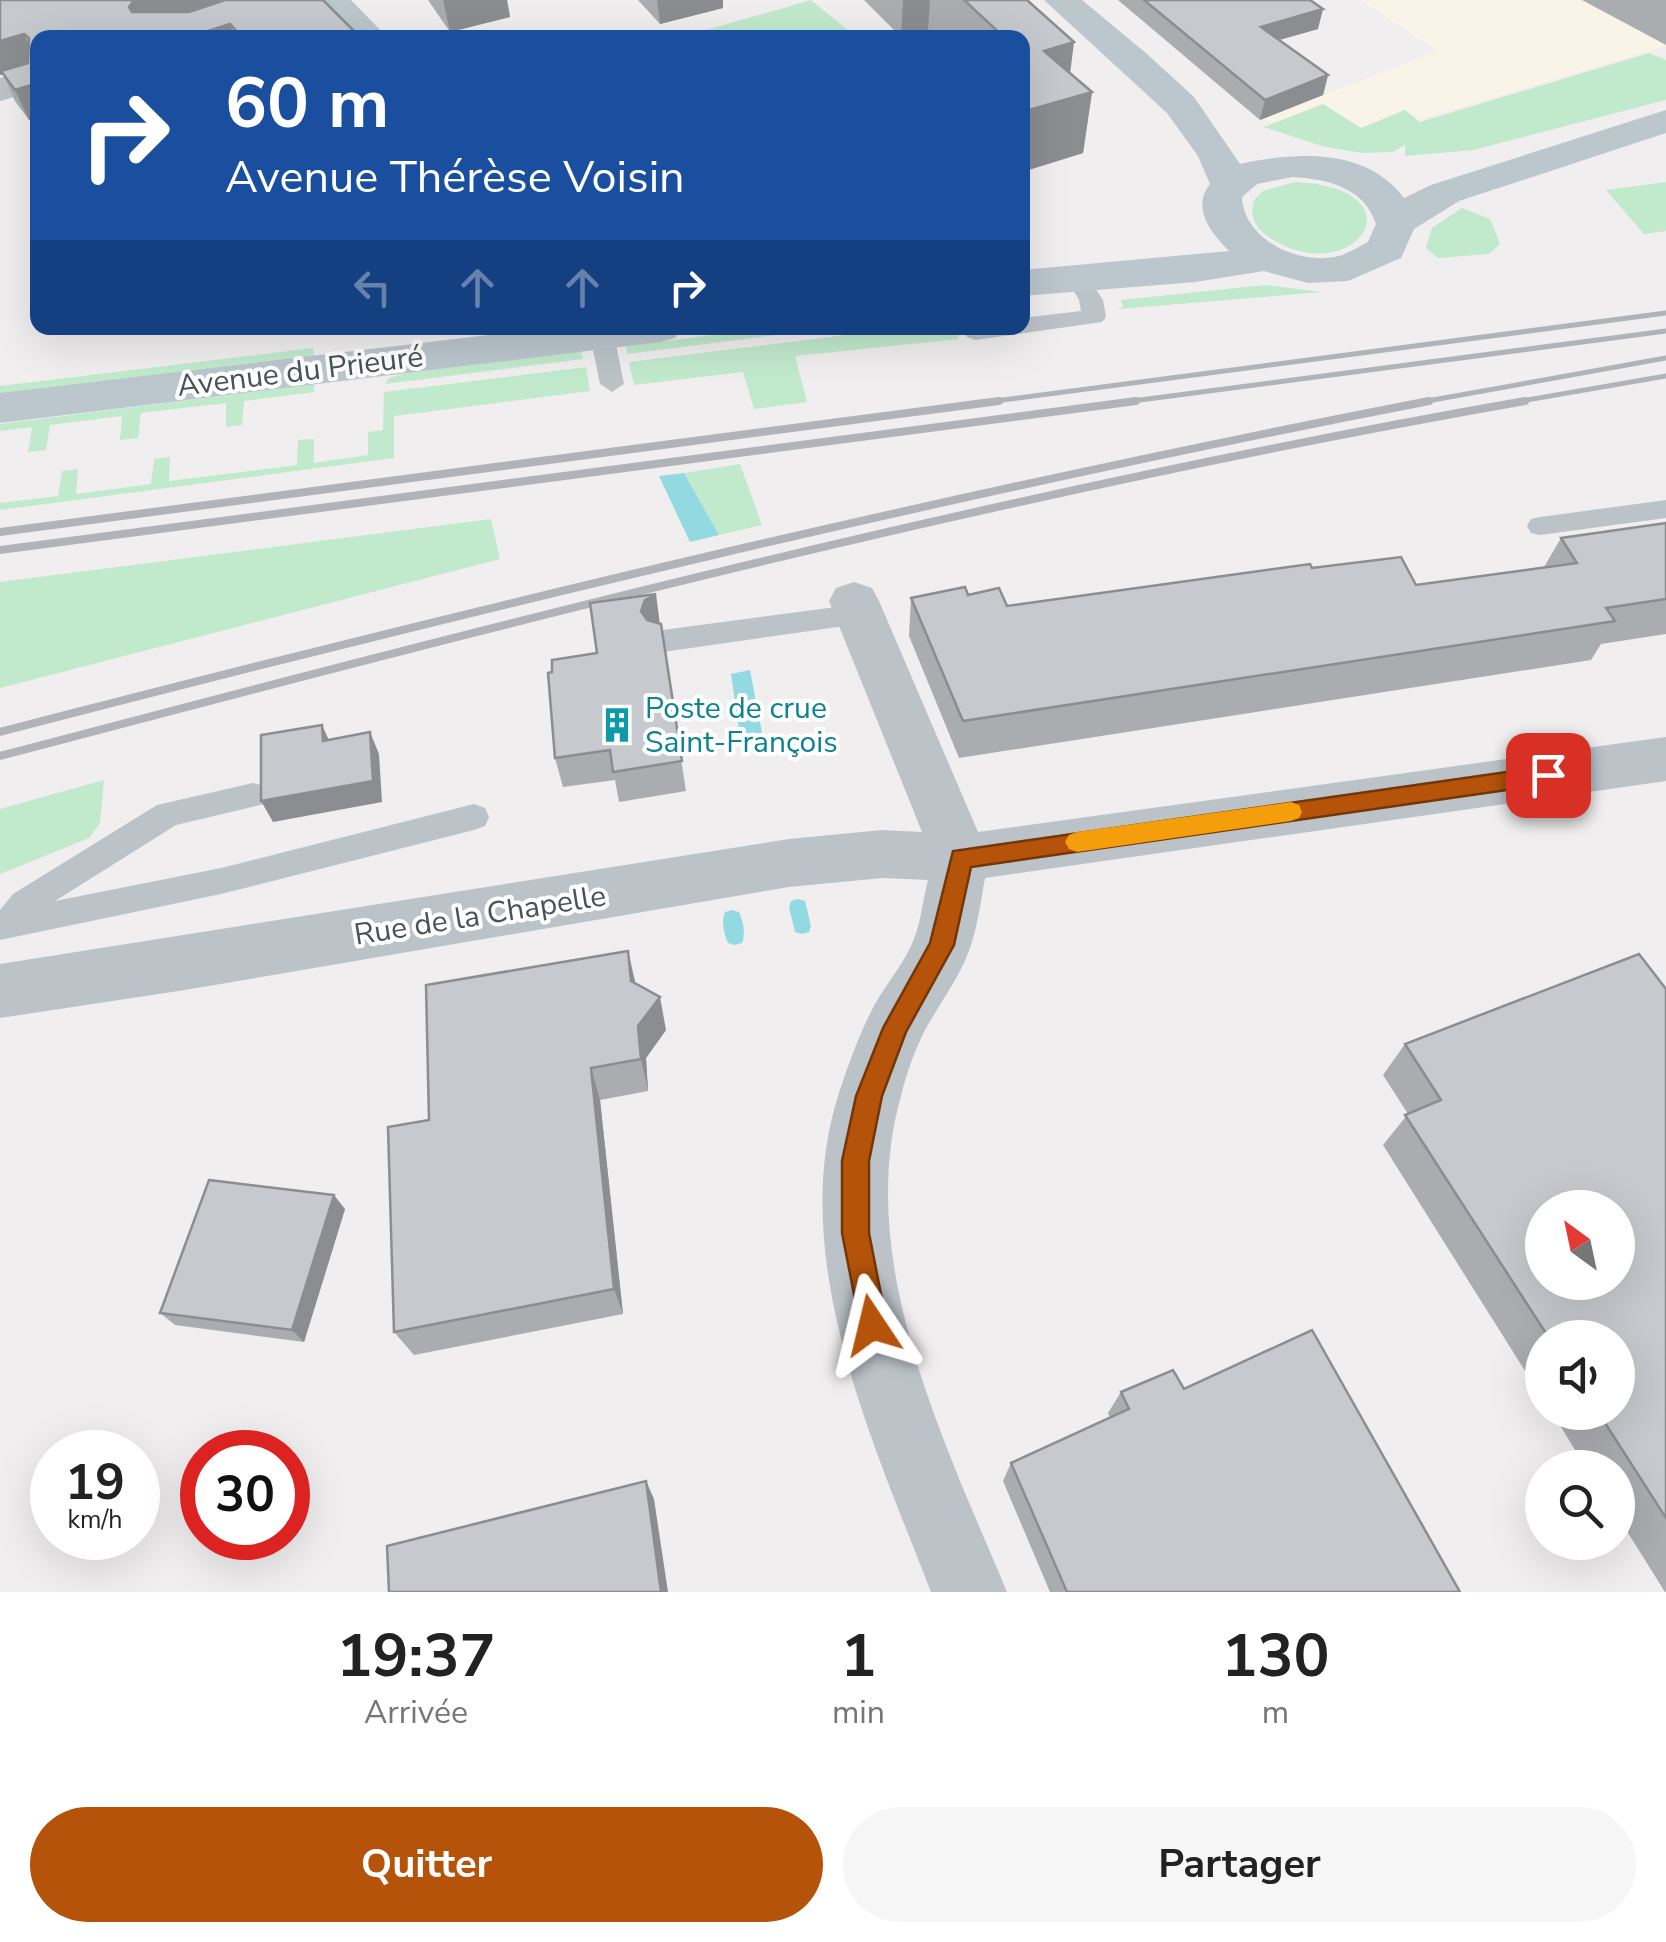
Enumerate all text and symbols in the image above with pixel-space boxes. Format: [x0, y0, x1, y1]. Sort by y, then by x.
text: 60 m [225, 56, 389, 152]
icon: right [60, 70, 190, 200]
text: Avenue Thérèse Voisin [225, 147, 685, 208]
icon: left [345, 260, 400, 315]
icon: ahead [450, 260, 505, 315]
icon: ahead [555, 260, 610, 315]
icon: right [660, 260, 715, 315]
street label: Avenue du Prieuré [175, 336, 425, 407]
place label: Poste de crue Saint-François [645, 688, 838, 763]
building icon: Poste de crue Saint-François [598, 706, 636, 744]
pin [1506, 733, 1591, 818]
icon: arrive [1521, 748, 1576, 803]
street label: Rue de la Chapelle [351, 875, 609, 956]
north arrow [1525, 1190, 1635, 1300]
map controls [1525, 1190, 1635, 1560]
position arrow [820, 1273, 924, 1377]
button: sound [1525, 1320, 1635, 1430]
speed limit sign: 30 [180, 1430, 310, 1560]
text: 19 [65, 1448, 125, 1517]
button: search [1525, 1450, 1635, 1560]
text: km/h [67, 1503, 123, 1537]
text: 19:37 [337, 1615, 495, 1697]
text: 1 [840, 1615, 876, 1697]
text: 130 [1221, 1615, 1329, 1697]
text: Arrivée [364, 1691, 468, 1734]
text: min [832, 1691, 885, 1734]
text: m [1262, 1691, 1289, 1734]
button: Quitter [30, 1807, 823, 1922]
button: Partager [843, 1807, 1636, 1922]

